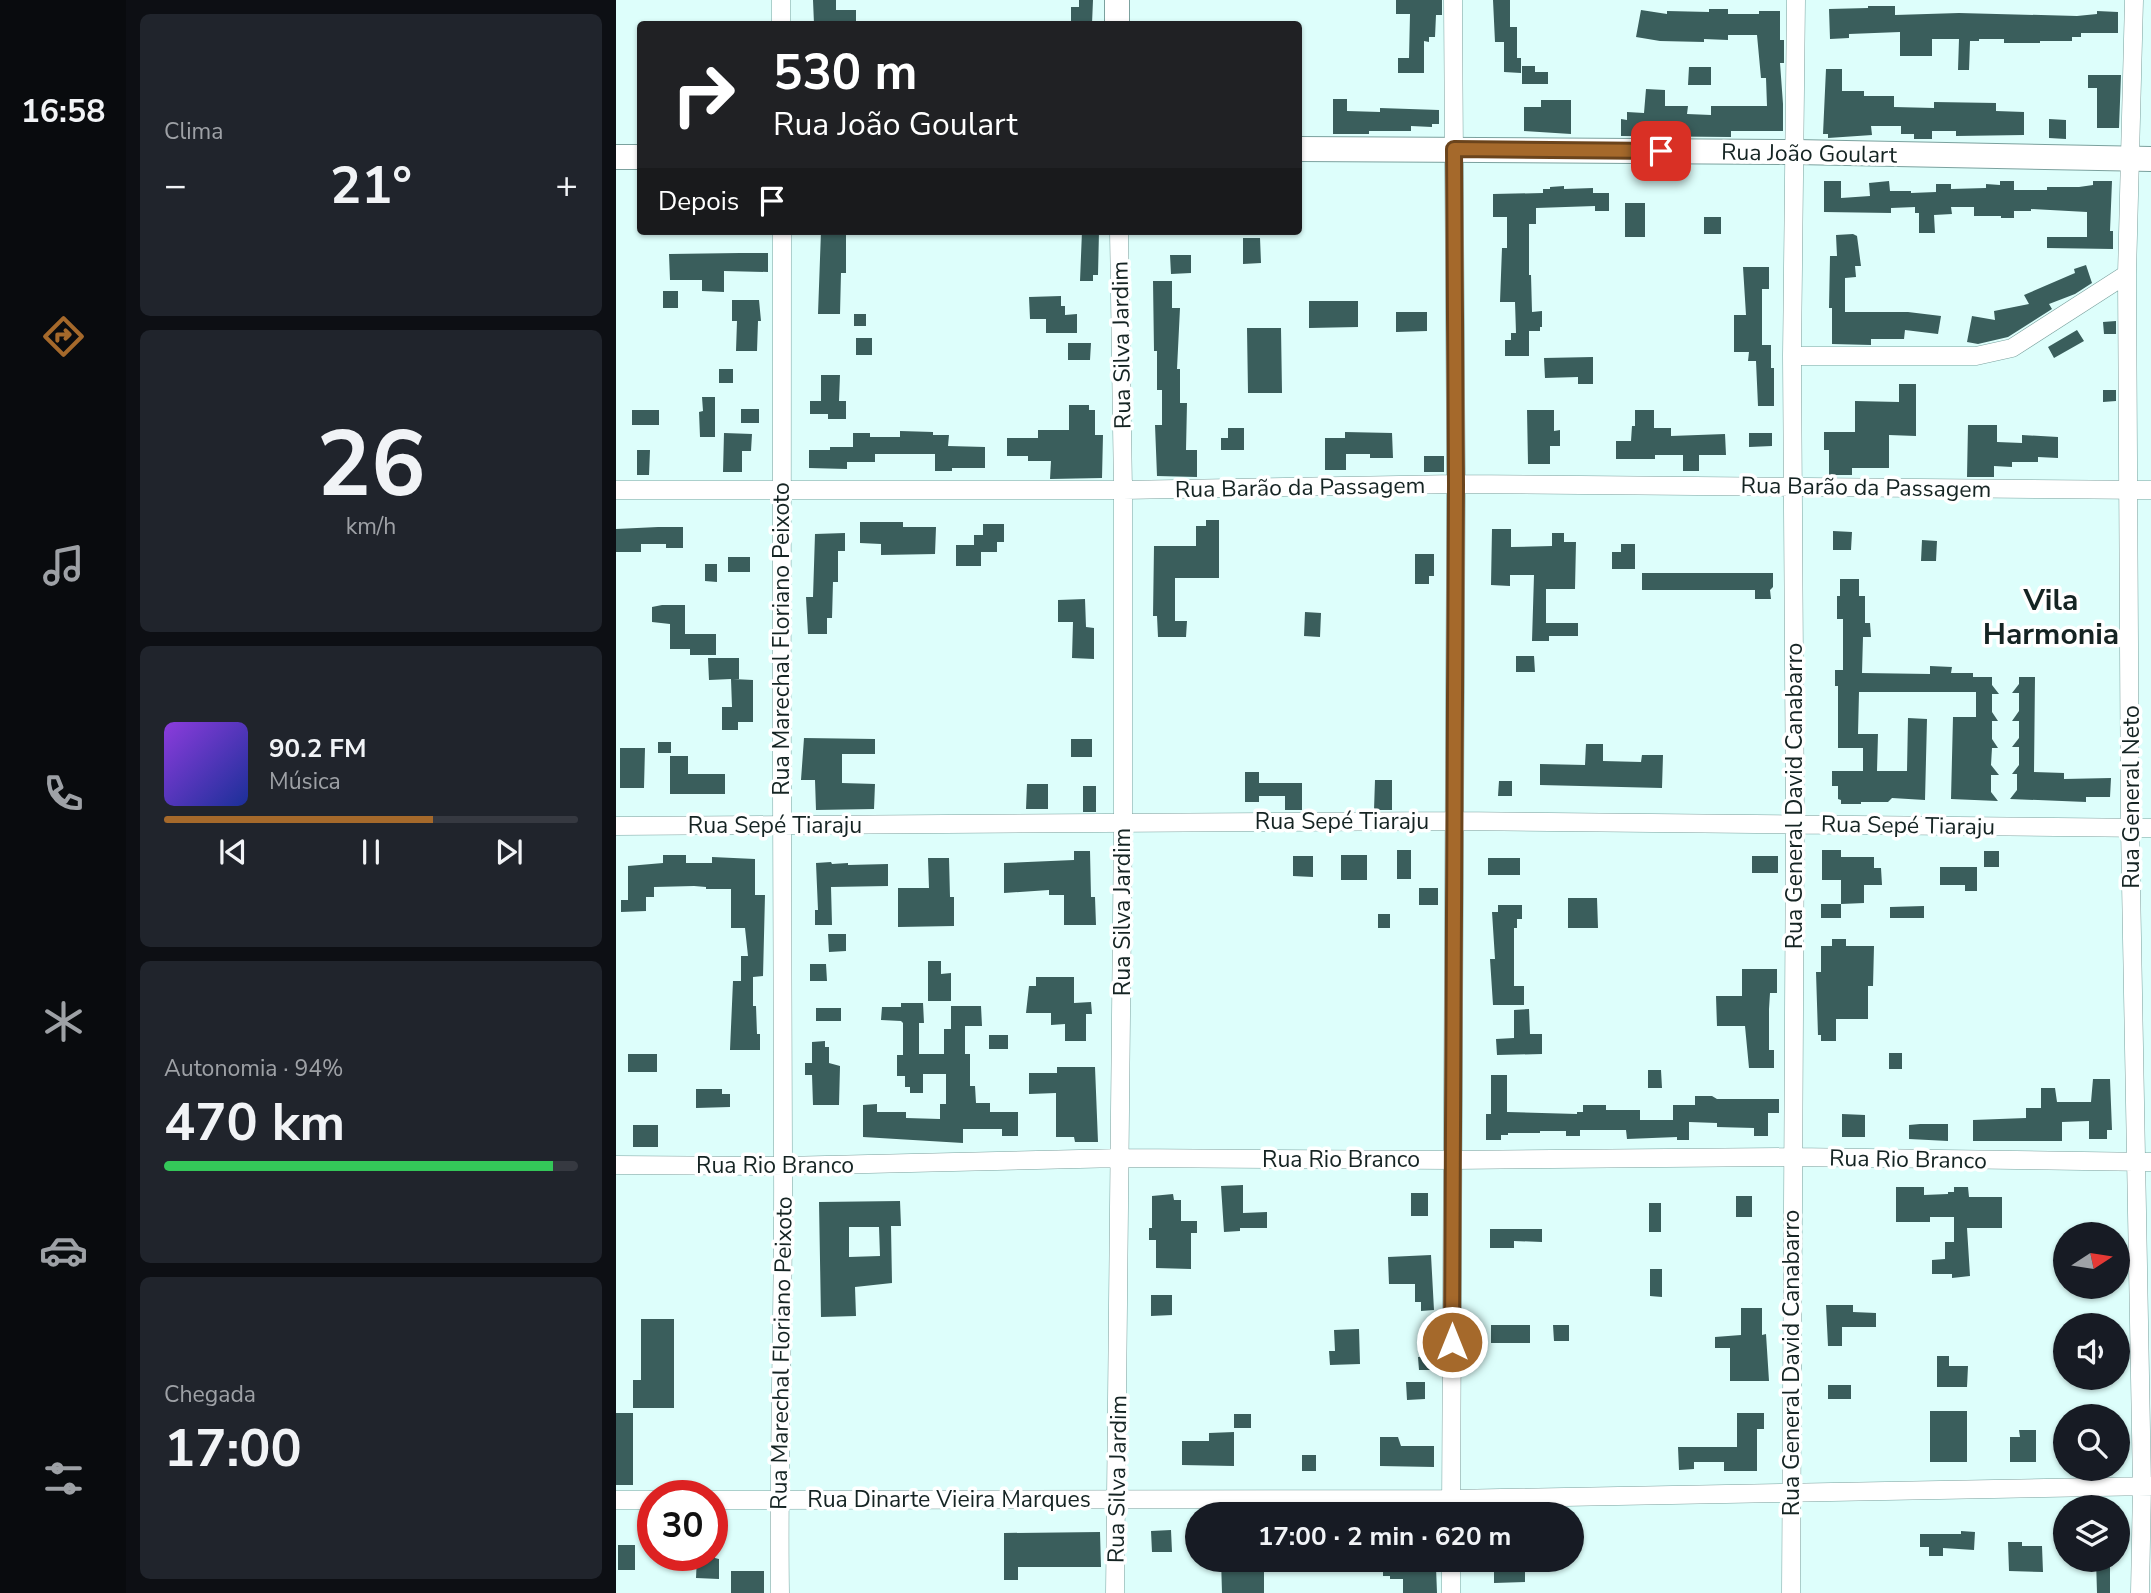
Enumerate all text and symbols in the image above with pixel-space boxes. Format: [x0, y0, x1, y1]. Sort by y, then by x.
text: 530 m [773, 39, 917, 106]
icon: right [658, 49, 749, 140]
text: 16:58 [21, 90, 105, 133]
text: Rua João Goulart [773, 103, 1018, 146]
text: Clima [164, 116, 224, 147]
pin [1631, 121, 1691, 181]
icon: arrive [1642, 132, 1680, 170]
street label: Rua João Goulart [1721, 136, 1898, 171]
text: 21° [330, 150, 412, 221]
text: − [164, 160, 187, 211]
text: + [555, 160, 578, 211]
icon: arrive [753, 182, 791, 220]
text: Depois [658, 184, 739, 219]
street label: Rua Silva Jardim [1105, 261, 1138, 429]
icon: directions [39, 312, 88, 361]
text: 26 [316, 403, 426, 527]
street label: Rua Barão da Passagem [1174, 470, 1426, 505]
street label: Rua Barão da Passagem [1740, 470, 1992, 505]
street label: Rua Marechal Floriano Peixoto [766, 482, 797, 796]
text: km/h [346, 511, 396, 542]
icon: music [39, 541, 88, 590]
district label: Vila Harmonia [1983, 580, 2119, 655]
street label: Rua General David Canabarro [1779, 643, 1810, 949]
street label: Rua General Neto [2116, 705, 2147, 889]
text: 90.2 FM [269, 731, 366, 766]
text: Música [269, 766, 341, 797]
icon: phone [39, 769, 88, 818]
street label: Rua Sepé Tiaraju [1255, 806, 1429, 837]
street label: Rua Sepé Tiaraju [1821, 808, 1995, 843]
street label: Rua Sepé Tiaraju [688, 810, 862, 841]
street label: Rua Silva Jardim [1107, 828, 1138, 996]
icon: previous [214, 833, 252, 871]
icon: pause [352, 833, 390, 871]
icon: next [490, 833, 528, 871]
icon: climate [39, 997, 88, 1046]
text: Autonomia · 94% [164, 1053, 344, 1084]
text: 470 km [164, 1087, 345, 1158]
street label: Rua Rio Branco [1829, 1143, 1987, 1176]
street label: Rua Rio Branco [1262, 1144, 1420, 1175]
street label: Rua Rio Branco [696, 1150, 854, 1181]
street label: Rua Marechal Floriano Peixoto [763, 1196, 800, 1510]
street label: Rua General David Canabarro [1776, 1210, 1807, 1516]
north arrow [2053, 1222, 2130, 1298]
map controls [2053, 1222, 2130, 1572]
icon: car [39, 1226, 88, 1275]
position arrow [1415, 1305, 1489, 1379]
button: sound [2053, 1313, 2130, 1390]
text: Chegada [164, 1379, 256, 1410]
street label: Rua Silva Jardim [1101, 1395, 1134, 1563]
button: search [2053, 1404, 2130, 1481]
text: 17:00 [164, 1413, 302, 1484]
icon: filters [39, 1454, 88, 1503]
speed limit sign: 30 [637, 1480, 728, 1571]
street label: Rua Dinarte Vieira Marques [807, 1484, 1091, 1515]
button: layers [2053, 1495, 2130, 1572]
text: 17:00 · 2 min · 620 m [1258, 1519, 1511, 1554]

